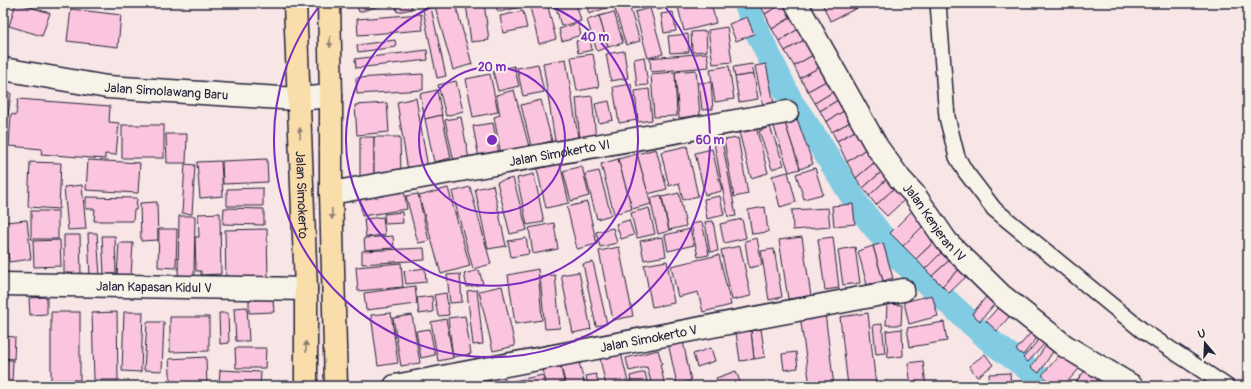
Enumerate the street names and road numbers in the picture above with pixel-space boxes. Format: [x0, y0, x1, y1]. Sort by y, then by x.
street label: Jalan Simolawang Baru [104, 80, 229, 104]
street label: Jalan Simokerto VI [508, 137, 611, 170]
street label: Jalan Simokerto [292, 151, 311, 239]
street label: Jalan Kenjeran IV [899, 180, 969, 265]
street label: Jalan Kapasan Kidul V [96, 279, 212, 296]
street label: Jalan Simokerto V [599, 322, 699, 356]

